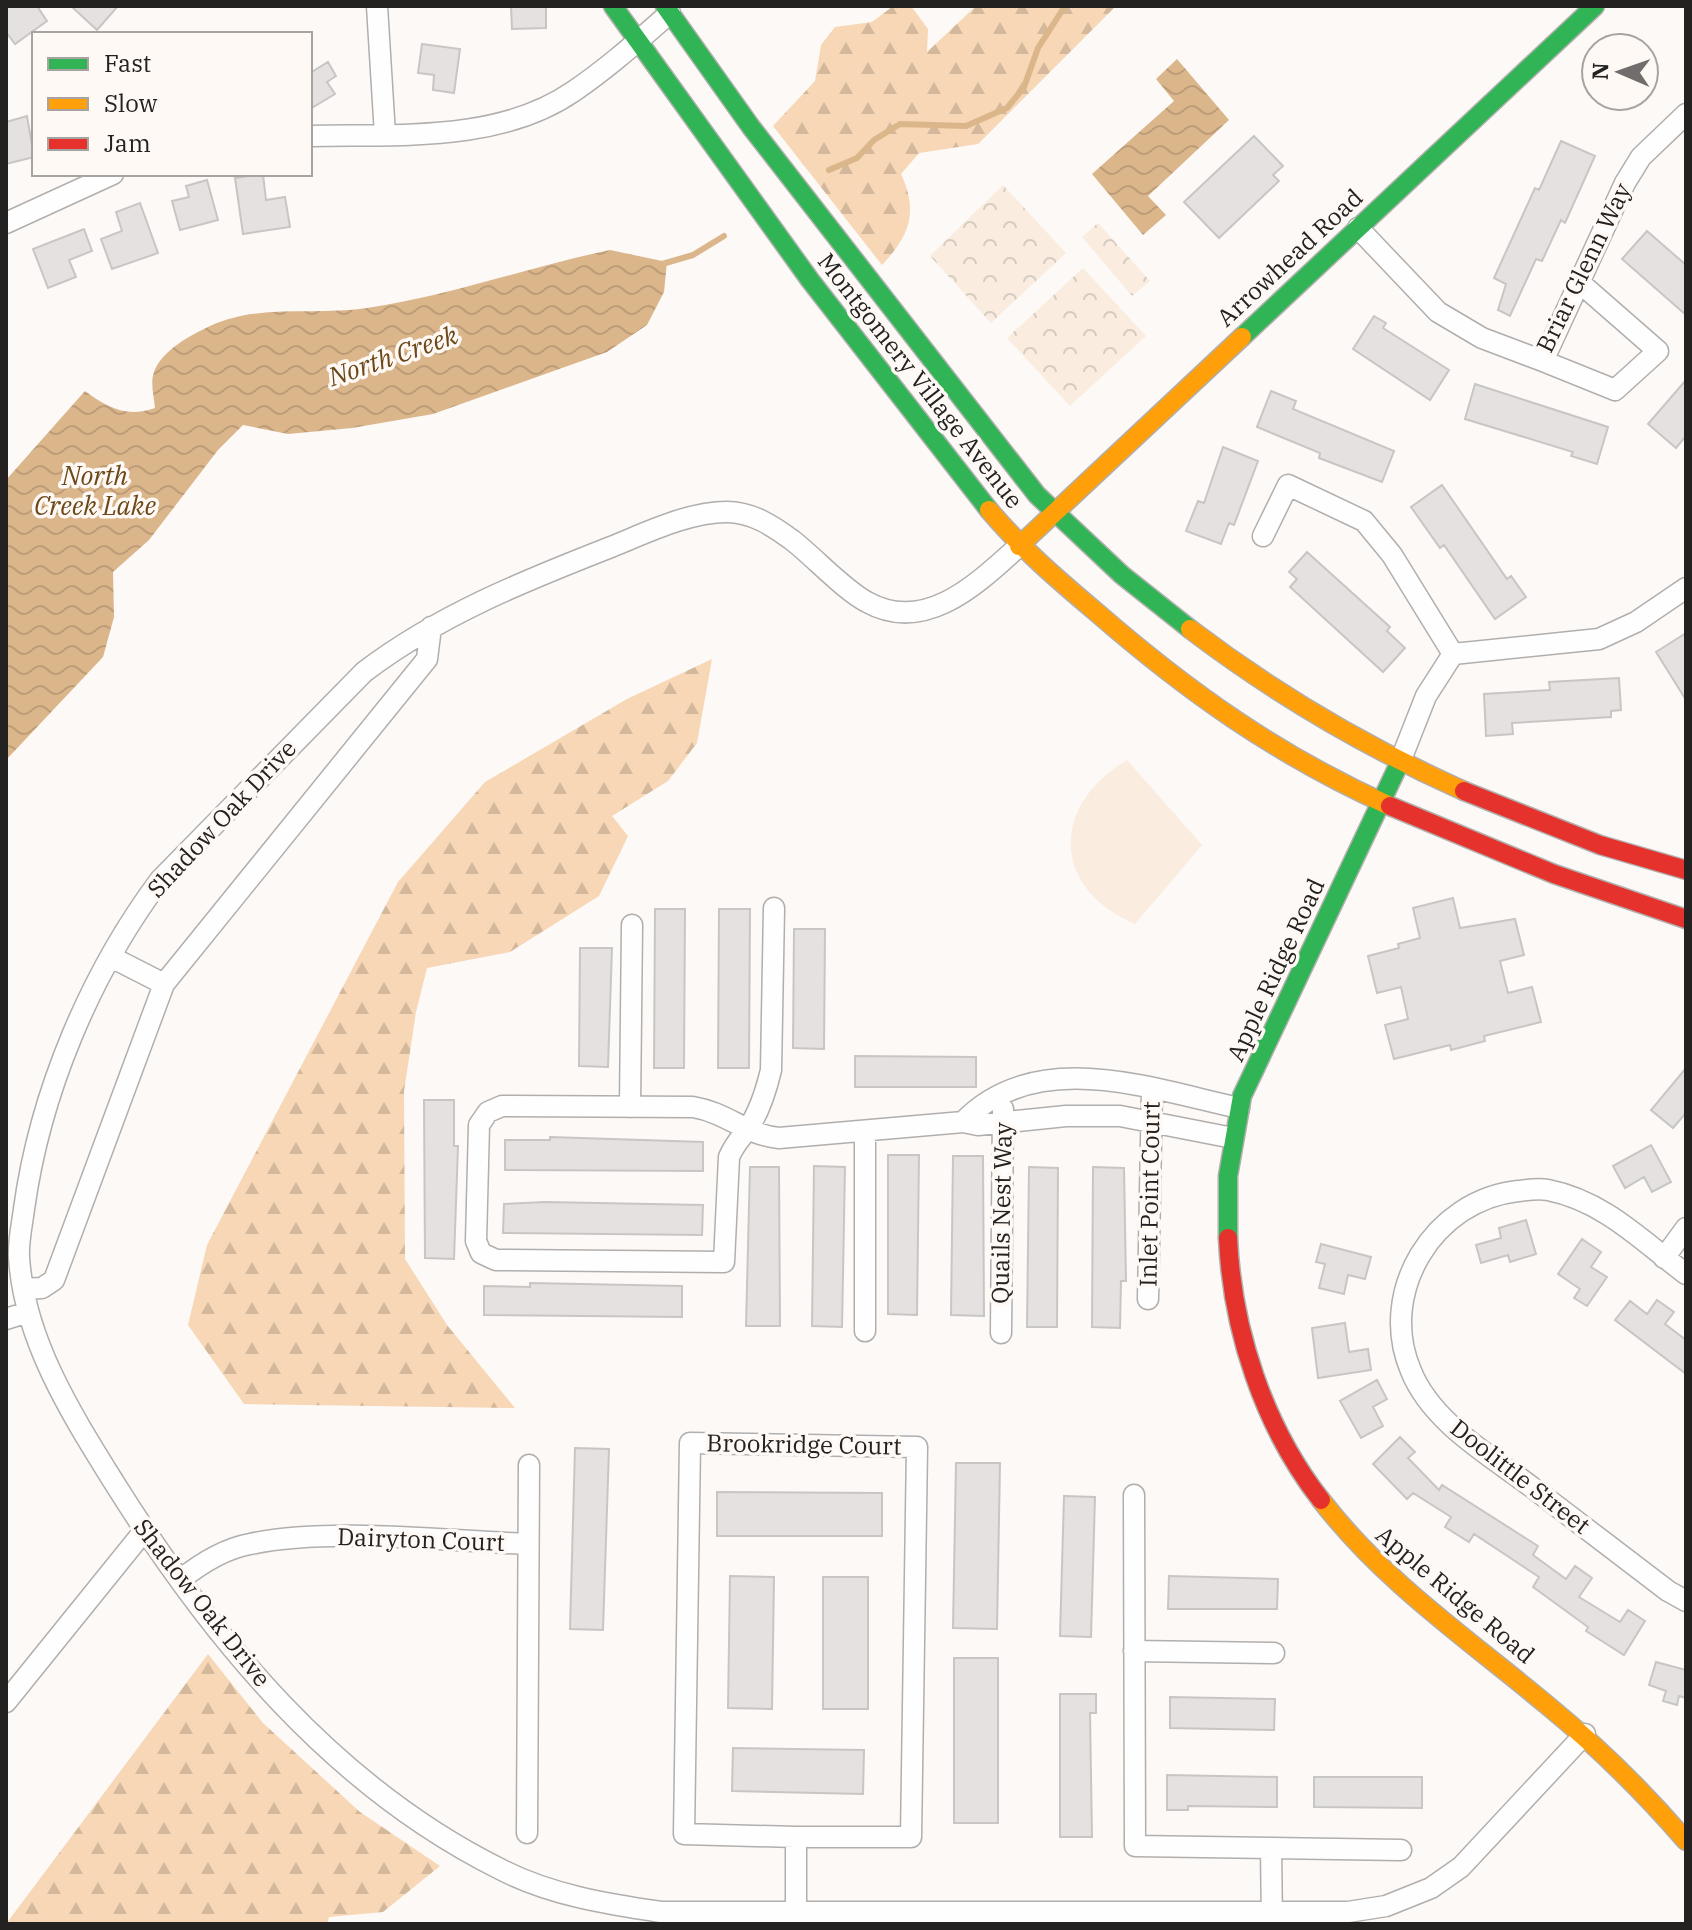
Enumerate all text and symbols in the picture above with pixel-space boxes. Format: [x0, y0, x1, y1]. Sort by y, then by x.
legend [32, 32, 312, 176]
north arrow [1580, 32, 1660, 112]
text: Fast [104, 47, 151, 79]
text: N [1585, 62, 1614, 80]
text: Slow [104, 87, 158, 119]
text: Jam [104, 127, 151, 159]
street label: Briar Glenn Way [1528, 177, 1638, 358]
street label: Arrowhead Road [1210, 181, 1369, 333]
street label: Montgomery Village Avenue [811, 246, 1031, 515]
water label: North Creek [323, 317, 462, 393]
water label: North Creek Lake [34, 458, 157, 522]
street label: Shadow Oak Drive [140, 733, 303, 904]
street label: Apple Ridge Road [1219, 873, 1331, 1066]
street label: Inlet Point Court [1131, 1101, 1167, 1287]
street label: Quails Nest Way [983, 1122, 1019, 1304]
street label: Doolittle Street [1444, 1412, 1597, 1541]
street label: Brookridge Court [706, 1426, 902, 1462]
street label: Shadow Oak Drive [127, 1512, 278, 1693]
street label: Apple Ridge Road [1369, 1518, 1542, 1670]
street label: Dairyton Court [337, 1520, 505, 1558]

